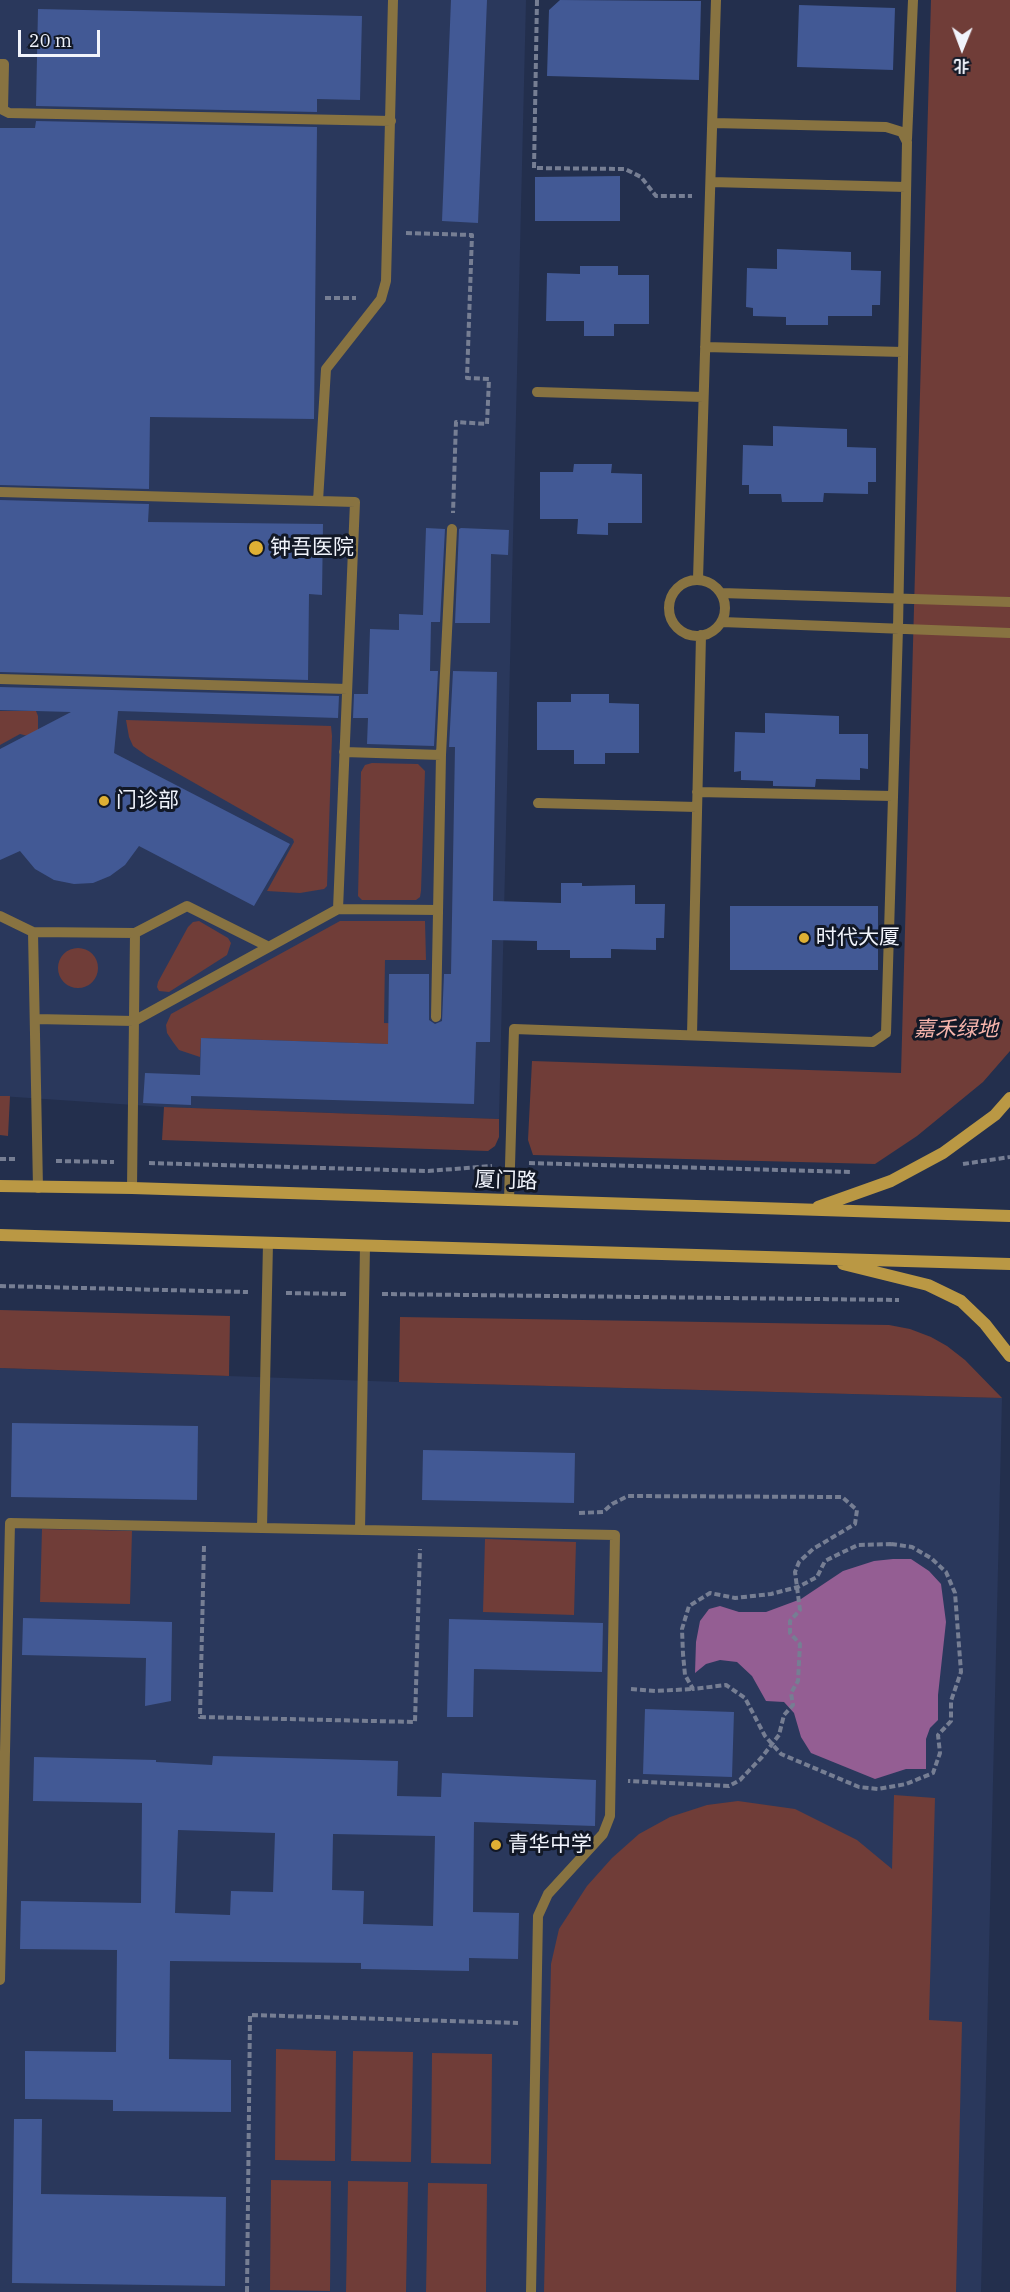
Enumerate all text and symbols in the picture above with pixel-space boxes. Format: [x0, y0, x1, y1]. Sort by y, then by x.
scale bar [21, 18, 104, 56]
north arrow [932, 18, 992, 78]
text: 20 m [29, 29, 72, 52]
text: 北 [954, 56, 970, 76]
place label: 钟吾医院 [270, 535, 354, 561]
marker: 钟吾医院 [247, 539, 265, 557]
place label: 门诊部 [116, 788, 179, 814]
marker: 门诊部 [97, 794, 111, 808]
place label: 时代大厦 [816, 925, 900, 951]
marker: 时代大厦 [797, 931, 811, 945]
park label: 嘉禾绿地 [914, 1017, 998, 1043]
street label: 厦门路 [474, 1167, 538, 1195]
place label: 青华中学 [508, 1832, 592, 1858]
marker: 青华中学 [489, 1838, 503, 1852]

